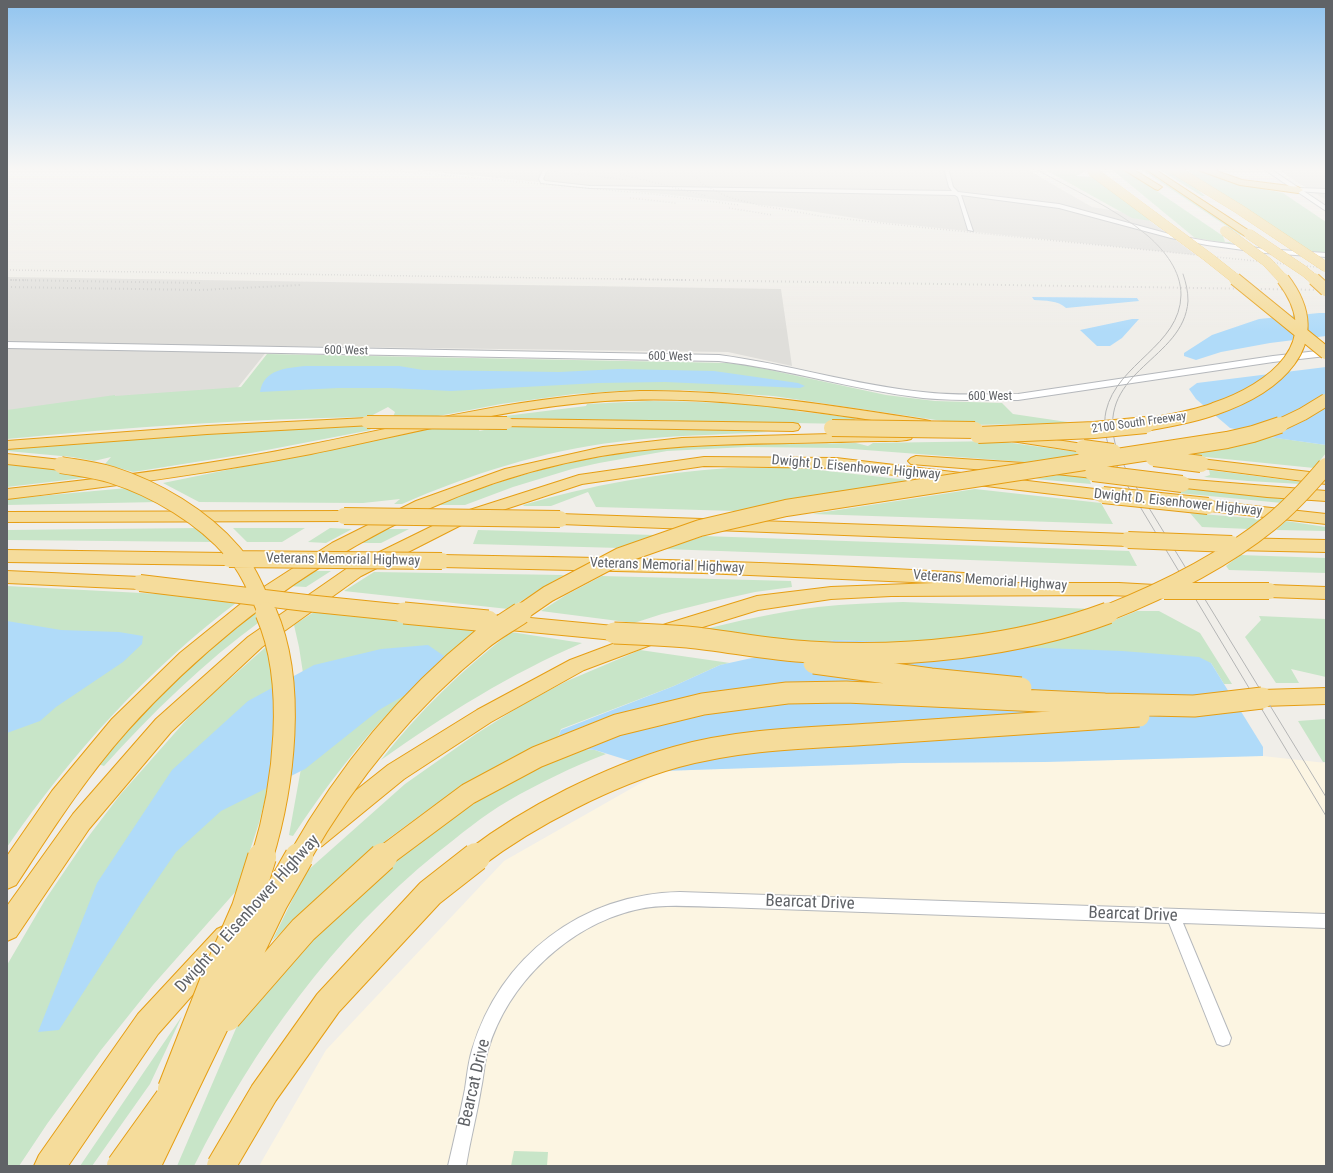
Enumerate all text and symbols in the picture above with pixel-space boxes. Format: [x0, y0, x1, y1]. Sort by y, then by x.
street label: 600 West [324, 343, 368, 359]
street label: 600 West [648, 349, 692, 365]
street label: 600 West [968, 390, 1012, 404]
street label: 2100 South Freeway [1091, 409, 1187, 437]
street label: Dwight D. Eisenhower Highway [771, 452, 941, 484]
street label: Dwight D. Eisenhower Highway [1093, 486, 1263, 520]
street label: Veterans Memorial Highway [266, 550, 420, 570]
street label: Veterans Memorial Highway [590, 555, 744, 577]
street label: Veterans Memorial Highway [912, 567, 1068, 595]
street label: Dwight D. Eisenhower Highway [172, 831, 324, 997]
street label: Bearcat Drive [765, 891, 855, 915]
street label: Bearcat Drive [1088, 903, 1178, 927]
street label: Bearcat Drive [455, 1037, 495, 1129]

